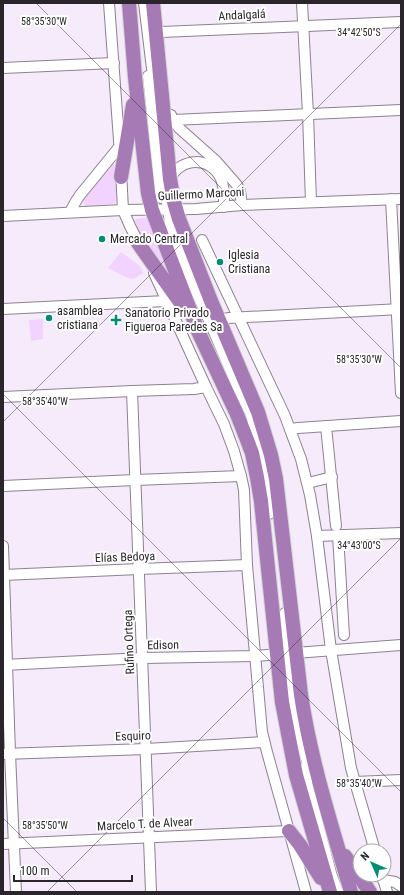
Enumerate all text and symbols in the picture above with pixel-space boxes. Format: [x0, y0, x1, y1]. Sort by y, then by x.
street label: Andalgalá [218, 7, 266, 23]
text: 58°35'30"W [21, 16, 67, 27]
text: 34°42'50"S [337, 27, 381, 38]
street label: Guillermo Marconi [157, 185, 245, 203]
place label: Mercado Central [110, 232, 188, 246]
marker: Mercado Central [97, 234, 107, 244]
place label: Iglesia Cristiana [228, 248, 271, 276]
marker: Iglesia Cristiana [215, 257, 225, 267]
place label: asamblea cristiana [57, 304, 103, 332]
place label: Sanatorio Privado Figueroa Paredes Sa [125, 306, 222, 334]
marker: asamblea cristiana [44, 313, 54, 323]
marker: Sanatorio Privado Figueroa Paredes Sa [110, 314, 122, 326]
text: 58°35'30"W [336, 354, 382, 365]
text: 58°35'40"W [22, 396, 68, 407]
text: 34°43'00"S [337, 540, 381, 551]
street label: Elías Bedoya [95, 549, 156, 565]
street label: Rufino Ortega [121, 609, 137, 675]
street label: Edison [147, 638, 179, 652]
street label: Esquiro [115, 728, 151, 744]
text: 58°35'40"W [336, 778, 382, 789]
street label: Marcelo T. de Alvear [97, 814, 194, 833]
text: 58°35'50"W [22, 820, 68, 831]
north arrow [352, 843, 392, 883]
text: N [358, 849, 372, 863]
scale bar [14, 857, 132, 883]
text: 100 m [20, 864, 50, 878]

